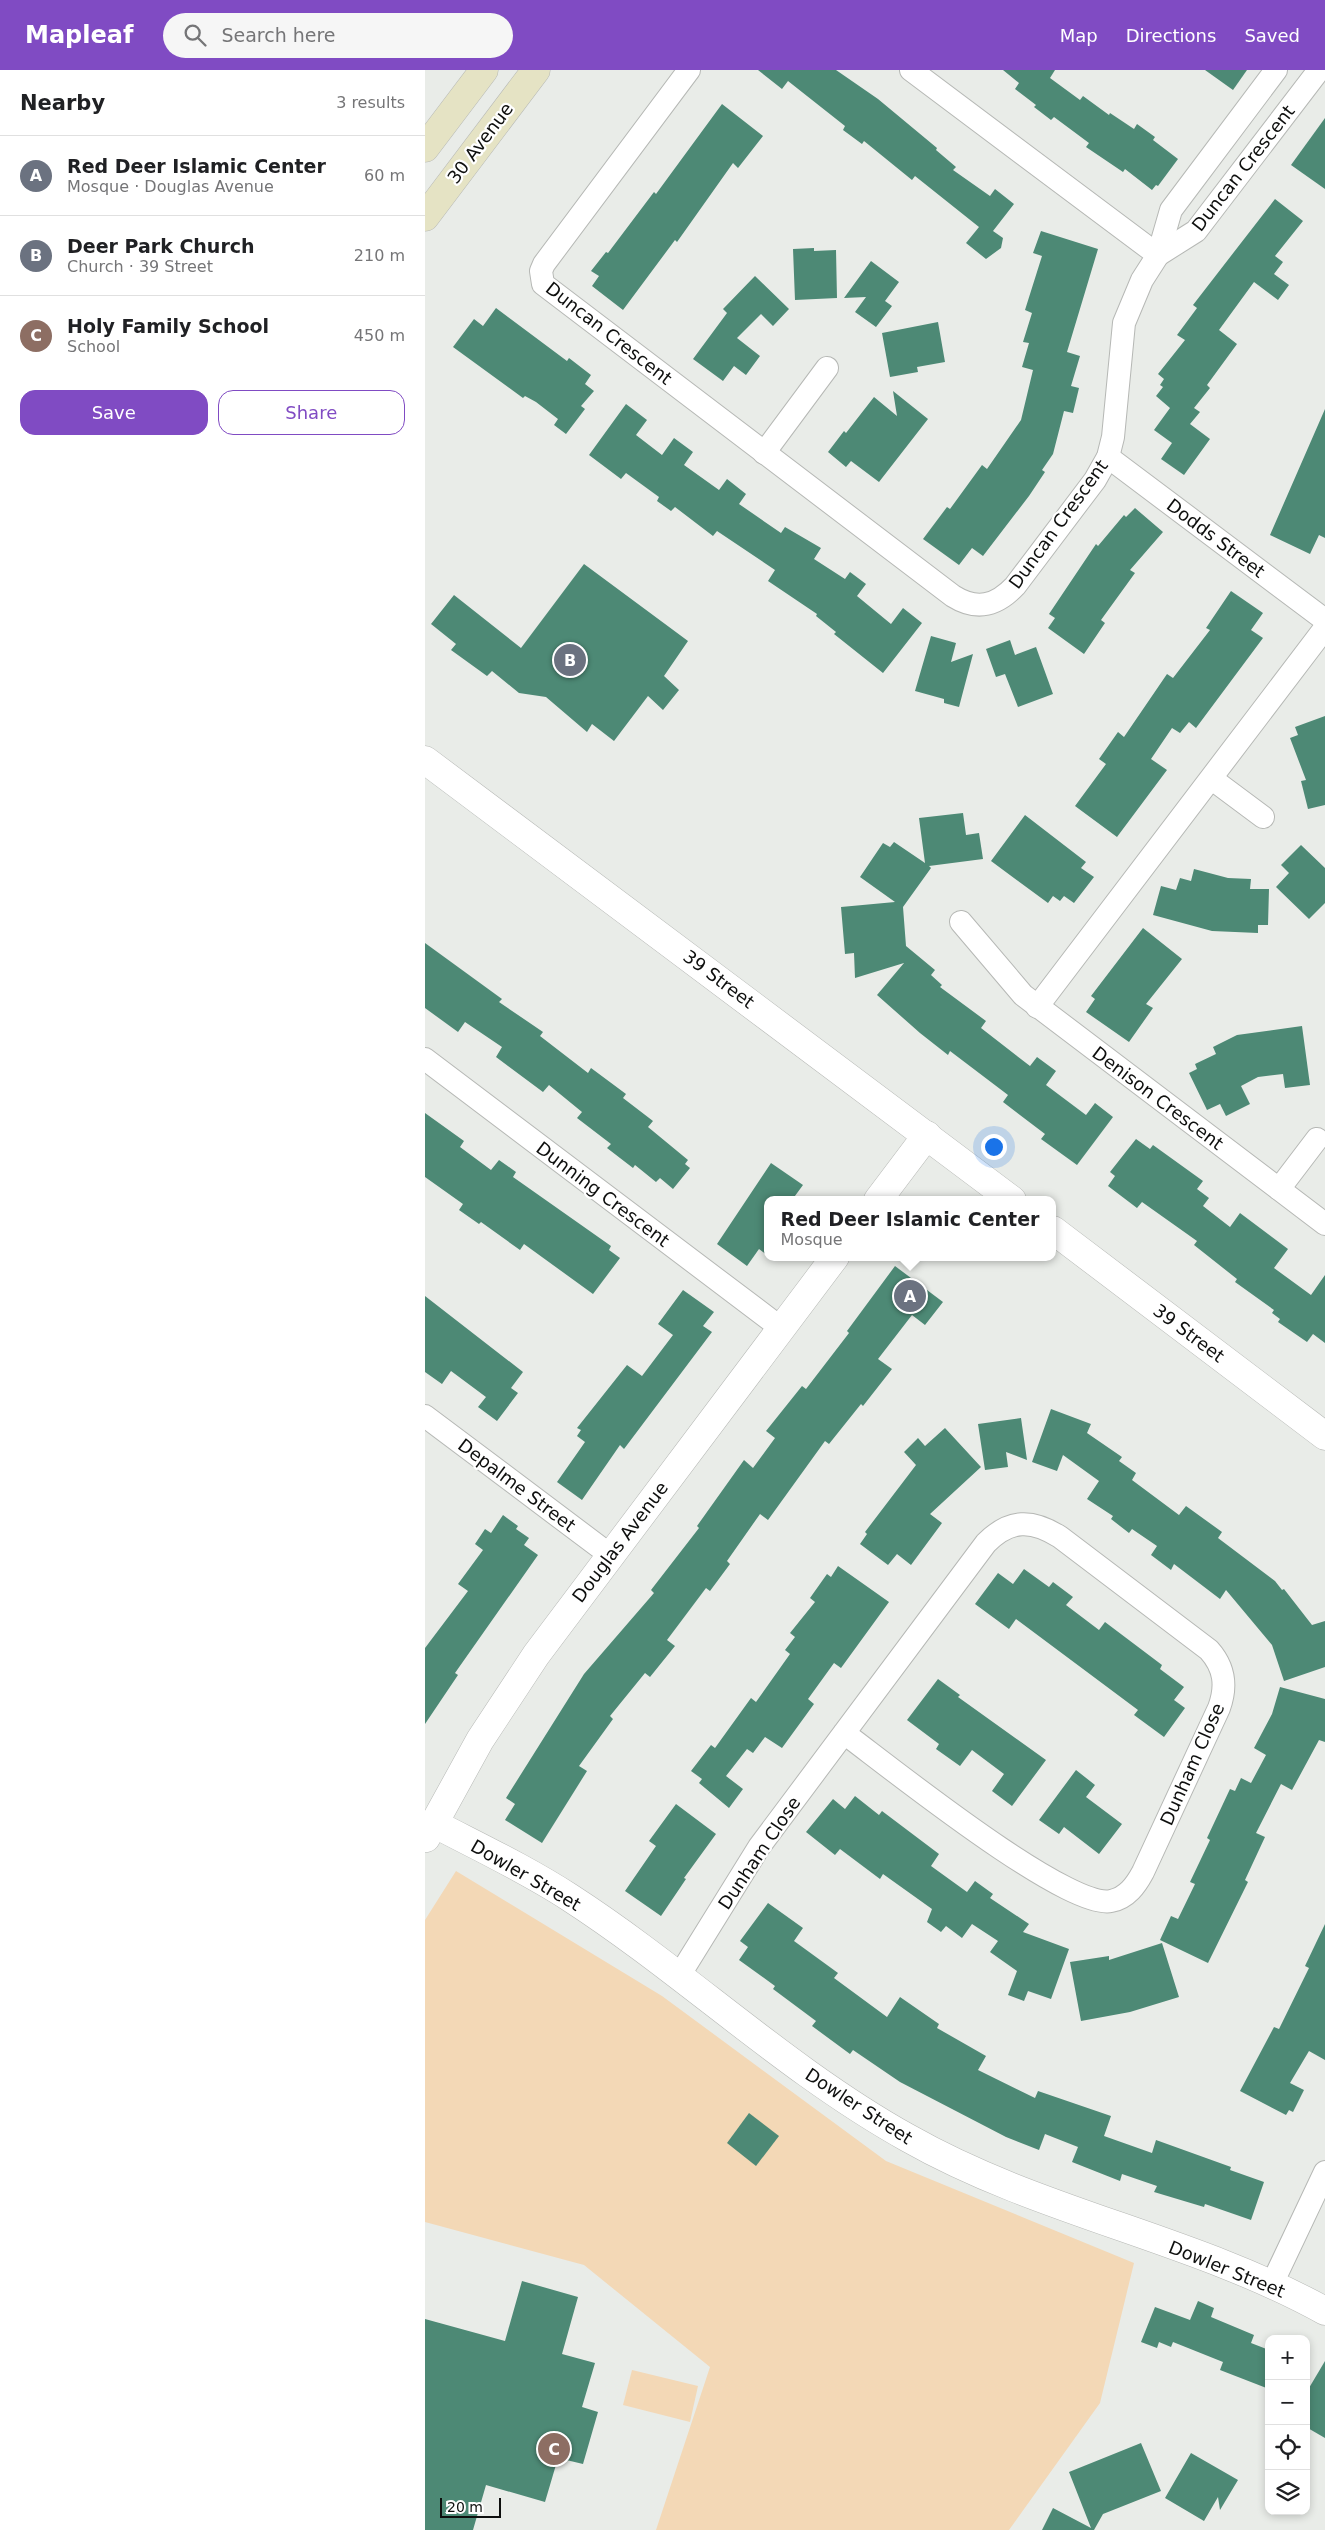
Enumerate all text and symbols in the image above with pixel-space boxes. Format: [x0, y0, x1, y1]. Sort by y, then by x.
search box [163, 13, 513, 58]
text: Mapleaf [25, 21, 133, 49]
icon: search [181, 21, 209, 49]
text: Search here [221, 24, 336, 46]
text: Map [1060, 25, 1098, 46]
text: Directions [1126, 25, 1216, 46]
text: Saved [1244, 25, 1300, 46]
text: Nearby [20, 91, 105, 115]
text: 3 results [336, 93, 405, 112]
street label: 30 Avenue [443, 99, 517, 187]
street label: Duncan Crescent [1187, 101, 1299, 235]
text: Red Deer Islamic Center [67, 155, 326, 177]
text: A [30, 166, 42, 185]
text: 60 m [364, 166, 405, 185]
text: Mosque · Douglas Avenue [67, 177, 274, 196]
text: Deer Park Church [67, 235, 255, 257]
text: B [30, 246, 42, 265]
text: 210 m [354, 246, 405, 265]
text: Church · 39 Street [67, 257, 213, 276]
street label: Duncan Crescent [542, 277, 676, 389]
text: Holy Family School [67, 315, 269, 337]
text: C [30, 326, 42, 345]
text: 450 m [354, 326, 405, 345]
text: School [67, 337, 120, 356]
button: Save [20, 390, 208, 435]
button: Share [218, 390, 405, 435]
street label: Duncan Crescent [1004, 455, 1112, 593]
street label: Dodds Street [1163, 494, 1269, 582]
pin: B [554, 641, 586, 679]
street label: 39 Street [679, 946, 759, 1012]
street label: Denison Crescent [1088, 1042, 1228, 1154]
your location [981, 1134, 1007, 1160]
street label: Dunning Crescent [532, 1137, 674, 1251]
popup [764, 1196, 1056, 1261]
text: Red Deer Islamic Center [781, 1208, 1039, 1230]
text: Mosque [781, 1230, 843, 1249]
pin: A [894, 1277, 926, 1315]
street label: 39 Street [1149, 1300, 1229, 1366]
street label: Depalme Street [454, 1434, 580, 1536]
street label: Douglas Avenue [568, 1477, 672, 1607]
street label: Dunham Close [1156, 1700, 1228, 1828]
street label: Dunham Close [714, 1793, 804, 1913]
street label: Dowler Street [467, 1835, 585, 1915]
street label: Dowler Street [801, 2064, 917, 2148]
street label: Dowler Street [1166, 2236, 1288, 2302]
map controls [1265, 2335, 1310, 2515]
button: + [1265, 2335, 1310, 2380]
button: − [1265, 2380, 1310, 2425]
button: locate [1265, 2425, 1310, 2470]
pin: C [538, 2430, 570, 2468]
button: layers [1265, 2470, 1310, 2515]
scale bar [440, 2495, 501, 2518]
text: 20 m [447, 2499, 483, 2515]

